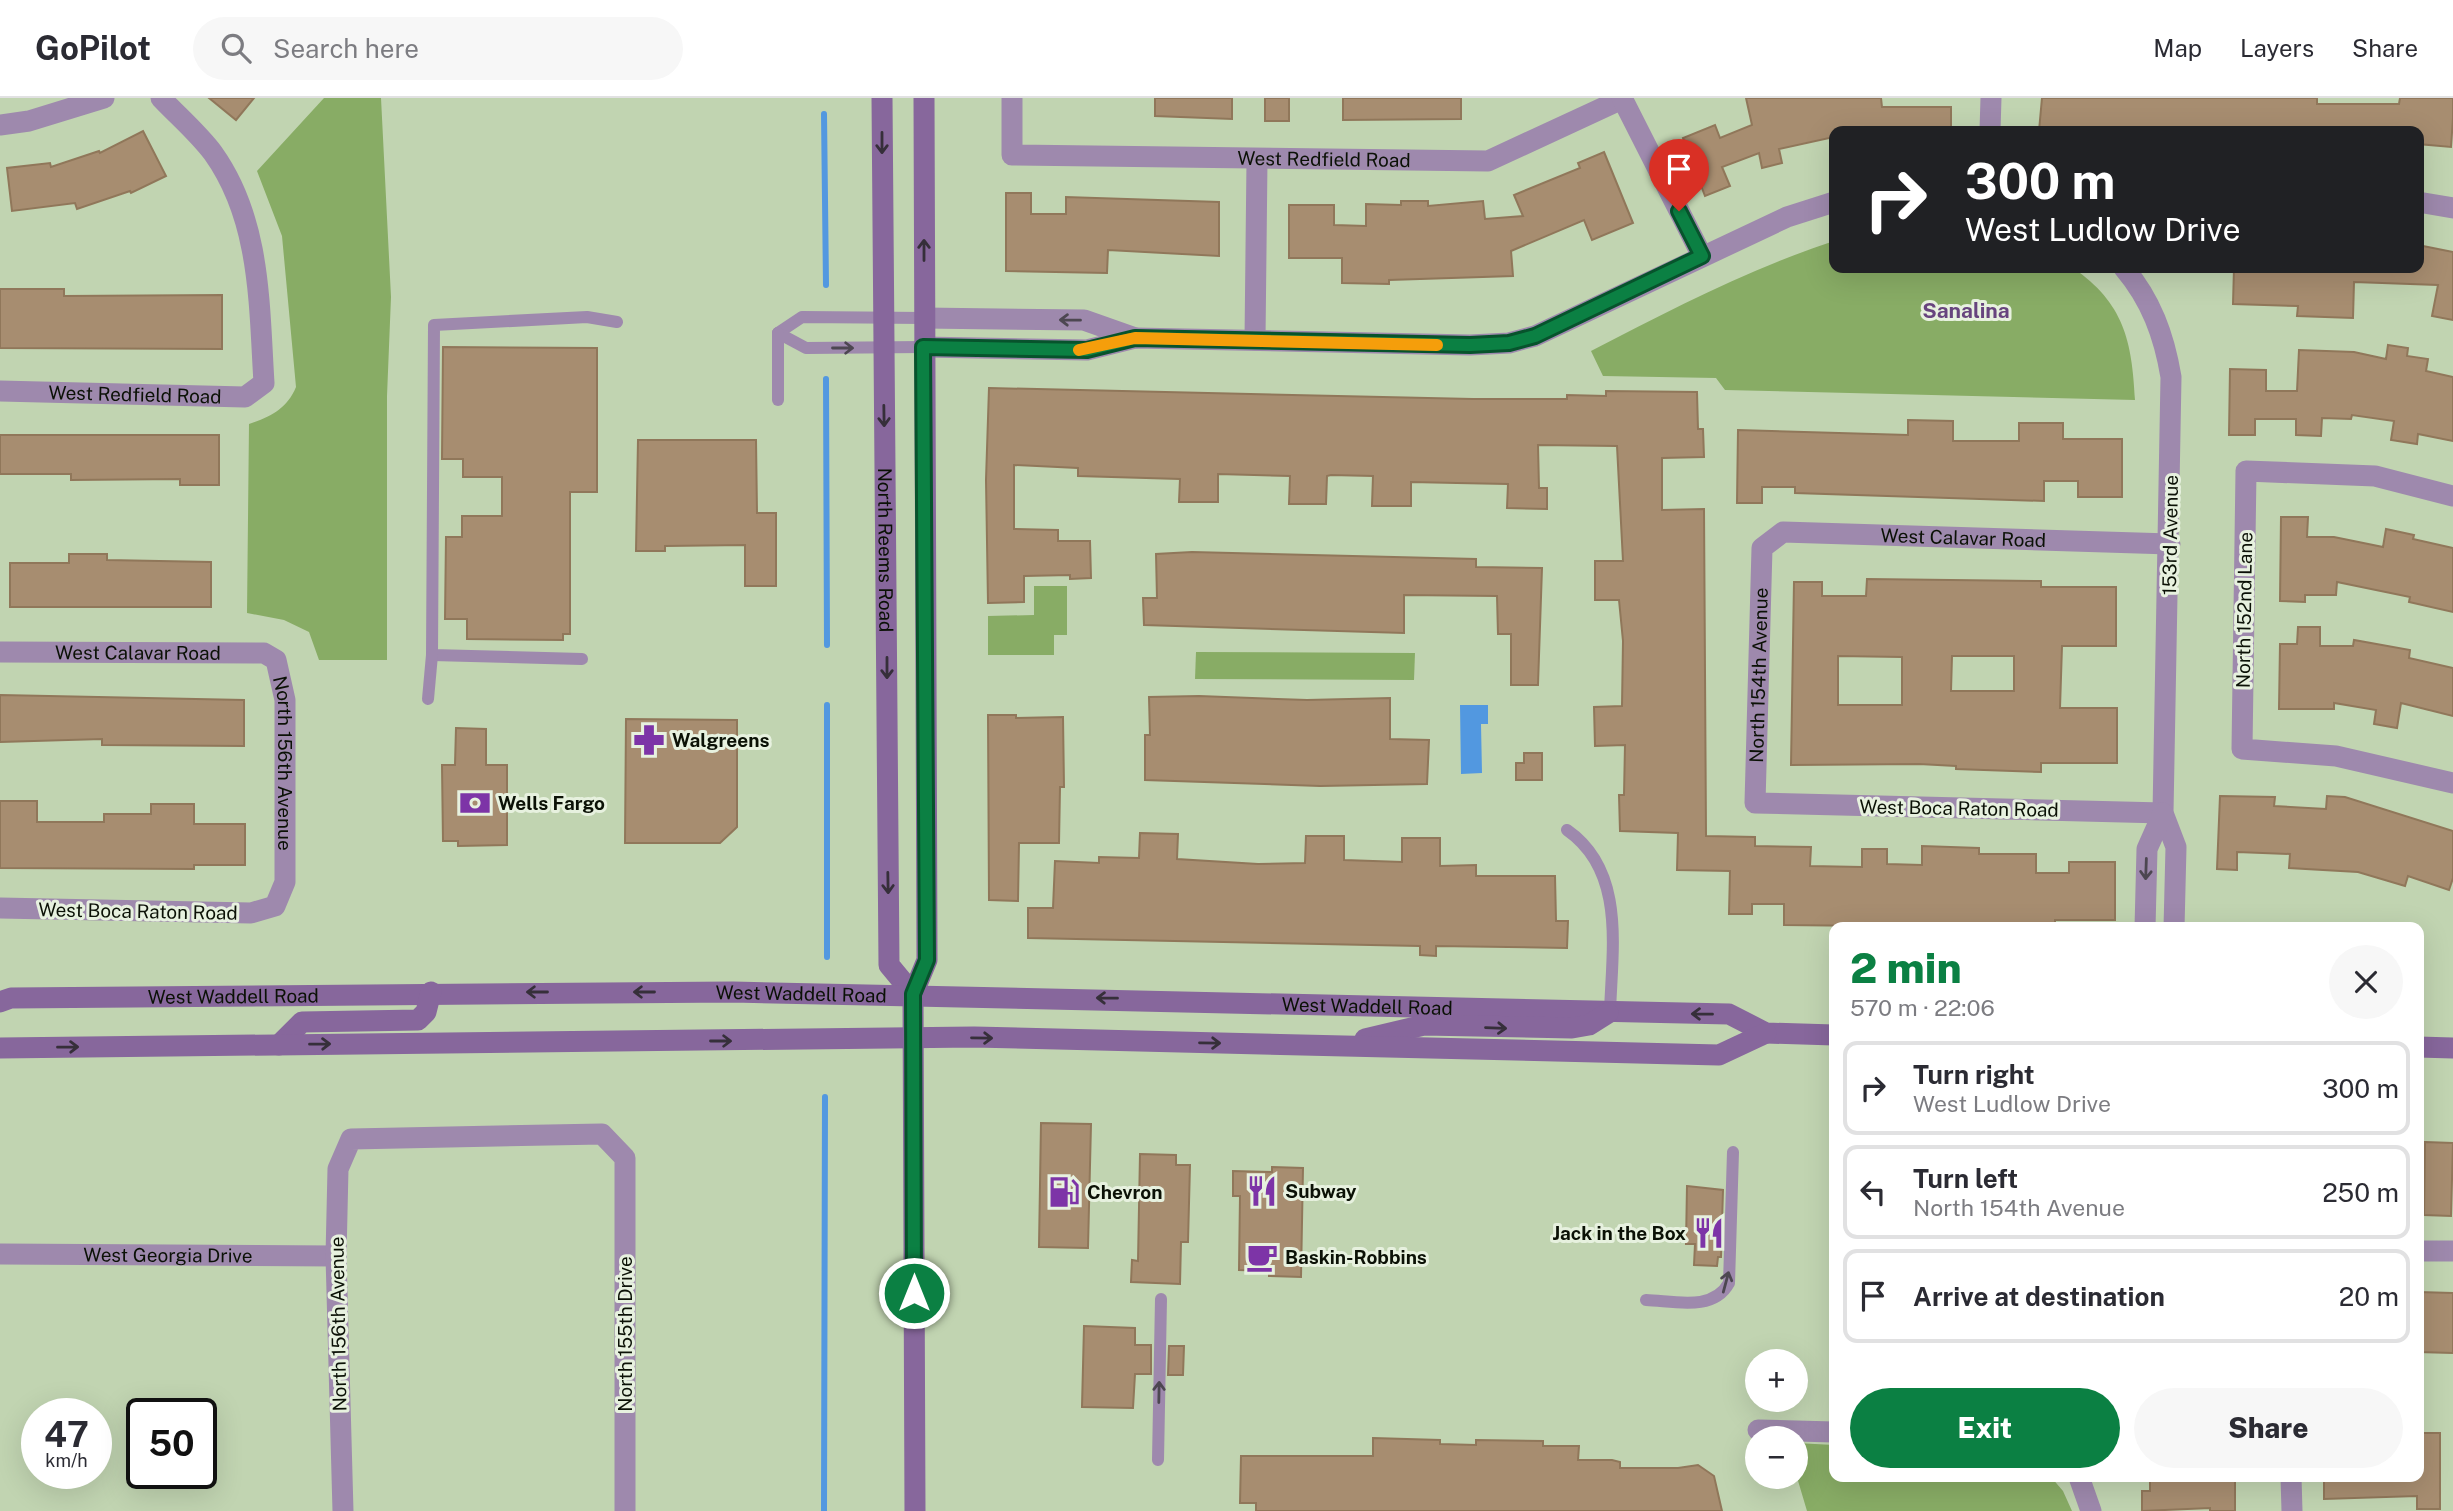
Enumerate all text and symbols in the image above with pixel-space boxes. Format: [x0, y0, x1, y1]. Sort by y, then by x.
search box [193, 17, 683, 80]
text: GoPilot [35, 29, 151, 67]
icon: search [217, 29, 255, 67]
text: Search here [273, 33, 419, 64]
text: Map [2153, 34, 2202, 62]
text: Layers [2240, 34, 2314, 62]
text: Share [2352, 34, 2418, 62]
one-way arrow [875, 131, 889, 154]
pin [1649, 139, 1709, 211]
street label: West Redfield Road [1237, 147, 1411, 171]
icon: arrive [1660, 150, 1698, 188]
text: 300 m [1965, 152, 2115, 210]
icon: right [1850, 154, 1941, 245]
text: West Ludlow Drive [1965, 211, 2241, 248]
one-way arrow [917, 239, 931, 262]
district label: Sanalina [1922, 298, 2010, 323]
one-way arrow [1058, 313, 1081, 327]
one-way arrow [831, 341, 854, 355]
street label: West Redfield Road [48, 381, 222, 407]
one-way arrow [877, 404, 891, 427]
street label: North Reems Road [874, 468, 897, 632]
street label: 153rd Avenue [2158, 475, 2182, 595]
street label: West Calavar Road [1880, 524, 2046, 551]
street label: North 152nd Lane [2232, 532, 2256, 688]
street label: North 154th Avenue [1745, 587, 1772, 763]
street label: West Calavar Road [55, 641, 221, 664]
one-way arrow [880, 656, 894, 679]
street label: North 156th Avenue [269, 674, 296, 851]
pharmacy icon: Walgreens [632, 723, 666, 757]
place label: Walgreens [672, 729, 769, 751]
bank icon: Wells Fargo [458, 786, 492, 820]
place label: Wells Fargo [498, 792, 605, 814]
street label: West Boca Raton Road [1859, 795, 2059, 821]
one-way arrow [2140, 857, 2153, 880]
one-way arrow [881, 871, 895, 894]
street label: West Boca Raton Road [38, 898, 238, 924]
text: 2 min [1850, 943, 1962, 992]
button: close [2329, 945, 2403, 1019]
street label: West Waddell Road [716, 981, 887, 1006]
street label: West Waddell Road [148, 984, 319, 1008]
one-way arrow [526, 985, 549, 999]
one-way arrow [633, 985, 656, 999]
one-way arrow [1096, 992, 1119, 1005]
street label: West Waddell Road [1281, 993, 1453, 1019]
text: 570 m · 22:06 [1850, 994, 1995, 1021]
one-way arrow [1691, 1007, 1714, 1020]
one-way arrow [1485, 1021, 1508, 1034]
one-way arrow [971, 1031, 994, 1045]
one-way arrow [710, 1034, 733, 1048]
one-way arrow [1198, 1036, 1221, 1050]
one-way arrow [308, 1037, 331, 1051]
one-way arrow [56, 1040, 79, 1054]
text: Turn right [1913, 1059, 2035, 1090]
icon: right [1854, 1069, 1892, 1107]
text: 300 m [2322, 1073, 2399, 1104]
text: West Ludlow Drive [1913, 1090, 2111, 1117]
text: Turn left [1913, 1163, 2018, 1194]
icon: left [1854, 1173, 1892, 1211]
restaurant icon: Subway [1245, 1174, 1279, 1208]
fuel station icon: Chevron [1047, 1175, 1081, 1209]
text: 250 m [2322, 1177, 2399, 1208]
place label: Subway [1285, 1180, 1357, 1202]
place label: Chevron [1087, 1181, 1162, 1203]
text: North 154th Avenue [1913, 1194, 2125, 1221]
restaurant icon: Jack in the Box [1692, 1216, 1726, 1250]
place label: Jack in the Box [1552, 1222, 1686, 1244]
street label: North 156th Avenue [325, 1236, 351, 1412]
cafe icon: Baskin-Robbins [1245, 1240, 1279, 1274]
street label: West Georgia Drive [83, 1243, 253, 1267]
place label: Baskin-Robbins [1285, 1246, 1427, 1268]
street label: North 155th Drive [614, 1256, 636, 1412]
position arrow [877, 1256, 951, 1330]
one-way arrow [1721, 1271, 1734, 1293]
icon: arrive [1854, 1277, 1892, 1315]
text: Arrive at destination [1913, 1281, 2165, 1312]
text: 20 m [2339, 1281, 2399, 1312]
map controls [1745, 1349, 1808, 1489]
button: + [1745, 1349, 1808, 1412]
one-way arrow [1152, 1381, 1166, 1404]
button: Exit [1850, 1388, 2120, 1468]
button: Share [2134, 1388, 2403, 1468]
speed limit sign: 50 [126, 1398, 217, 1489]
text: 47 [44, 1414, 89, 1455]
button: − [1745, 1426, 1808, 1489]
text: km/h [45, 1450, 88, 1471]

